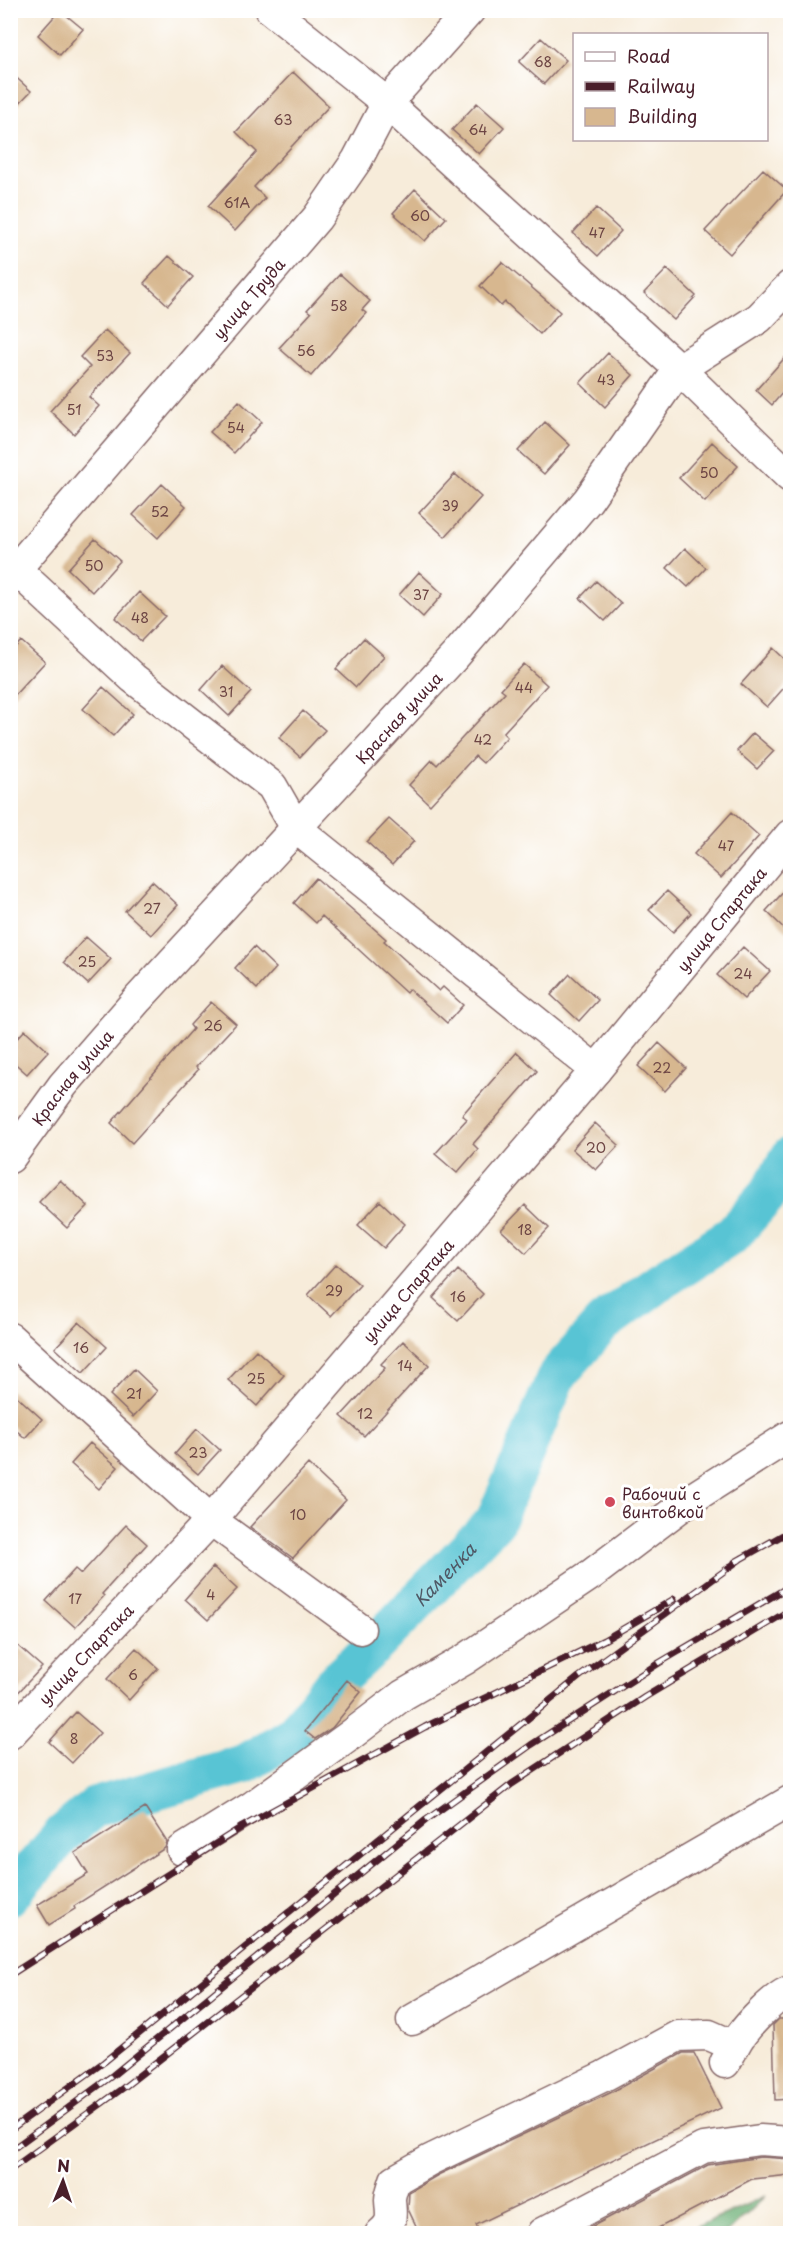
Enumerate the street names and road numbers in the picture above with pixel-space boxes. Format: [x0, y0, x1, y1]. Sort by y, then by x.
street label: улица Труда [207, 252, 290, 344]
street label: Красная улица [350, 666, 447, 769]
street label: улица Спартака [670, 861, 771, 976]
street label: Красная улица [26, 1024, 118, 1130]
street label: улица Спартака [356, 1233, 459, 1347]
street label: улица Спартака [32, 1598, 138, 1709]

